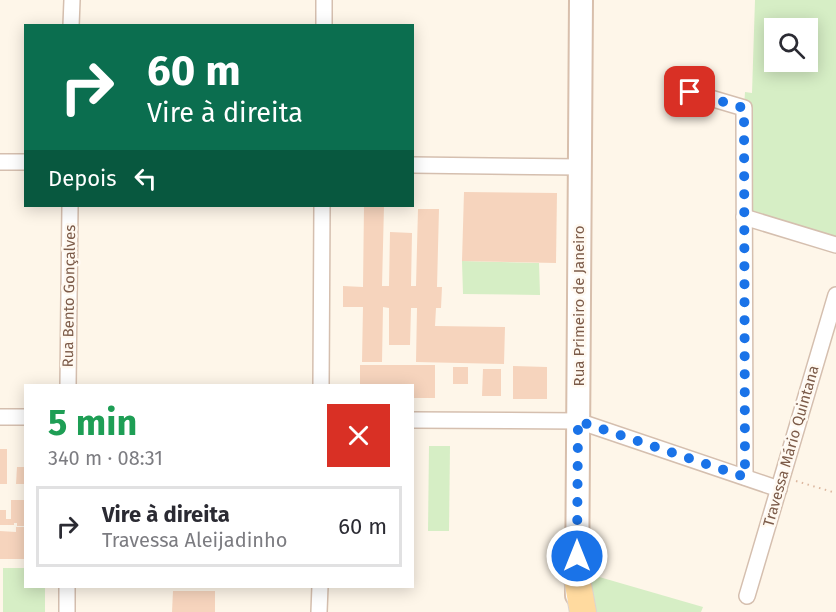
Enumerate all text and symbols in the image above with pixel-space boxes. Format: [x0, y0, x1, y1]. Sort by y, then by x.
map controls [764, 18, 818, 72]
button: search [764, 18, 818, 72]
text: 60 m [147, 46, 241, 96]
icon: right [48, 48, 126, 126]
pin [664, 66, 715, 117]
icon: arrive [673, 75, 706, 108]
text: Vire à direita [147, 97, 303, 129]
icon: left [129, 162, 162, 195]
text: Depois [48, 165, 117, 192]
street label: Rua Bento Gonçalves [59, 224, 79, 368]
street label: Rua Primeiro de Janeiro [570, 226, 588, 386]
street label: Travessa Mário Quintana [759, 363, 823, 529]
text: 5 min [48, 401, 137, 445]
button: close [327, 404, 390, 467]
text: 340 m · 08:31 [48, 446, 163, 470]
text: Vire à direita [102, 501, 230, 528]
icon: right [51, 510, 84, 543]
text: 60 m [338, 513, 387, 540]
position arrow [545, 524, 609, 588]
text: Travessa Aleijadinho [102, 528, 287, 552]

